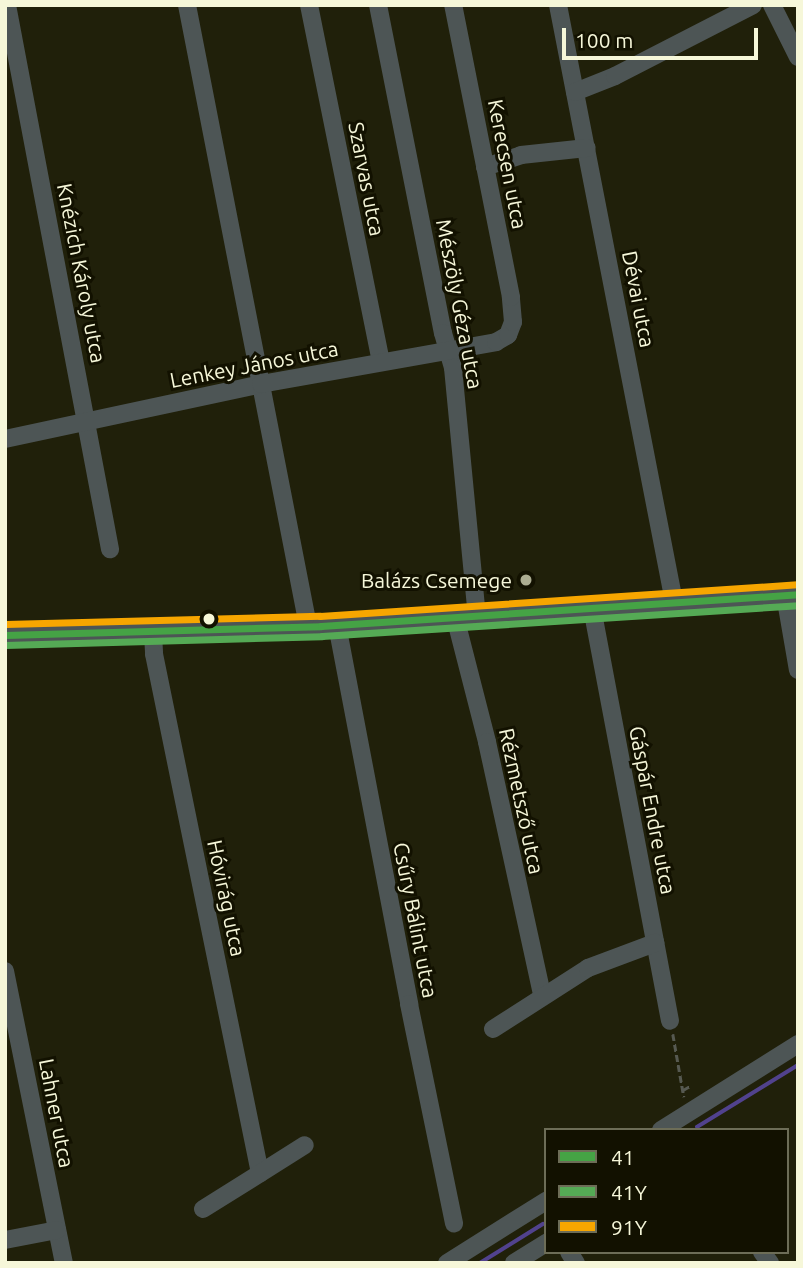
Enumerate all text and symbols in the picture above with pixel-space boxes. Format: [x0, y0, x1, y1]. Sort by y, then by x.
scale bar [565, 14, 761, 58]
text: 100 m [575, 28, 633, 52]
street label: Kerecsen utca [483, 97, 533, 231]
street label: Szarvas utca [344, 120, 390, 238]
street label: Knézich Károly utca [52, 181, 112, 365]
street label: Mészöly Géza utca [431, 217, 489, 391]
street label: Dévai utca [617, 248, 661, 350]
street label: Lenkey János utca [168, 335, 340, 393]
place label: Balázs Csemege [361, 567, 512, 593]
marker: Balázs Csemege [518, 572, 534, 588]
unlabelled marker [202, 612, 216, 626]
street label: Gáspár Endre utca [624, 724, 682, 896]
street label: Rézmetsző utca [494, 726, 550, 876]
street label: Hóvirág utca [202, 837, 252, 959]
street label: Csűry Bálint utca [389, 840, 443, 1000]
street label: Lahner utca [34, 1056, 80, 1170]
legend [544, 1128, 789, 1254]
text: 41 [611, 1145, 635, 1169]
text: 41Y [611, 1180, 647, 1204]
text: 91Y [611, 1215, 647, 1239]

